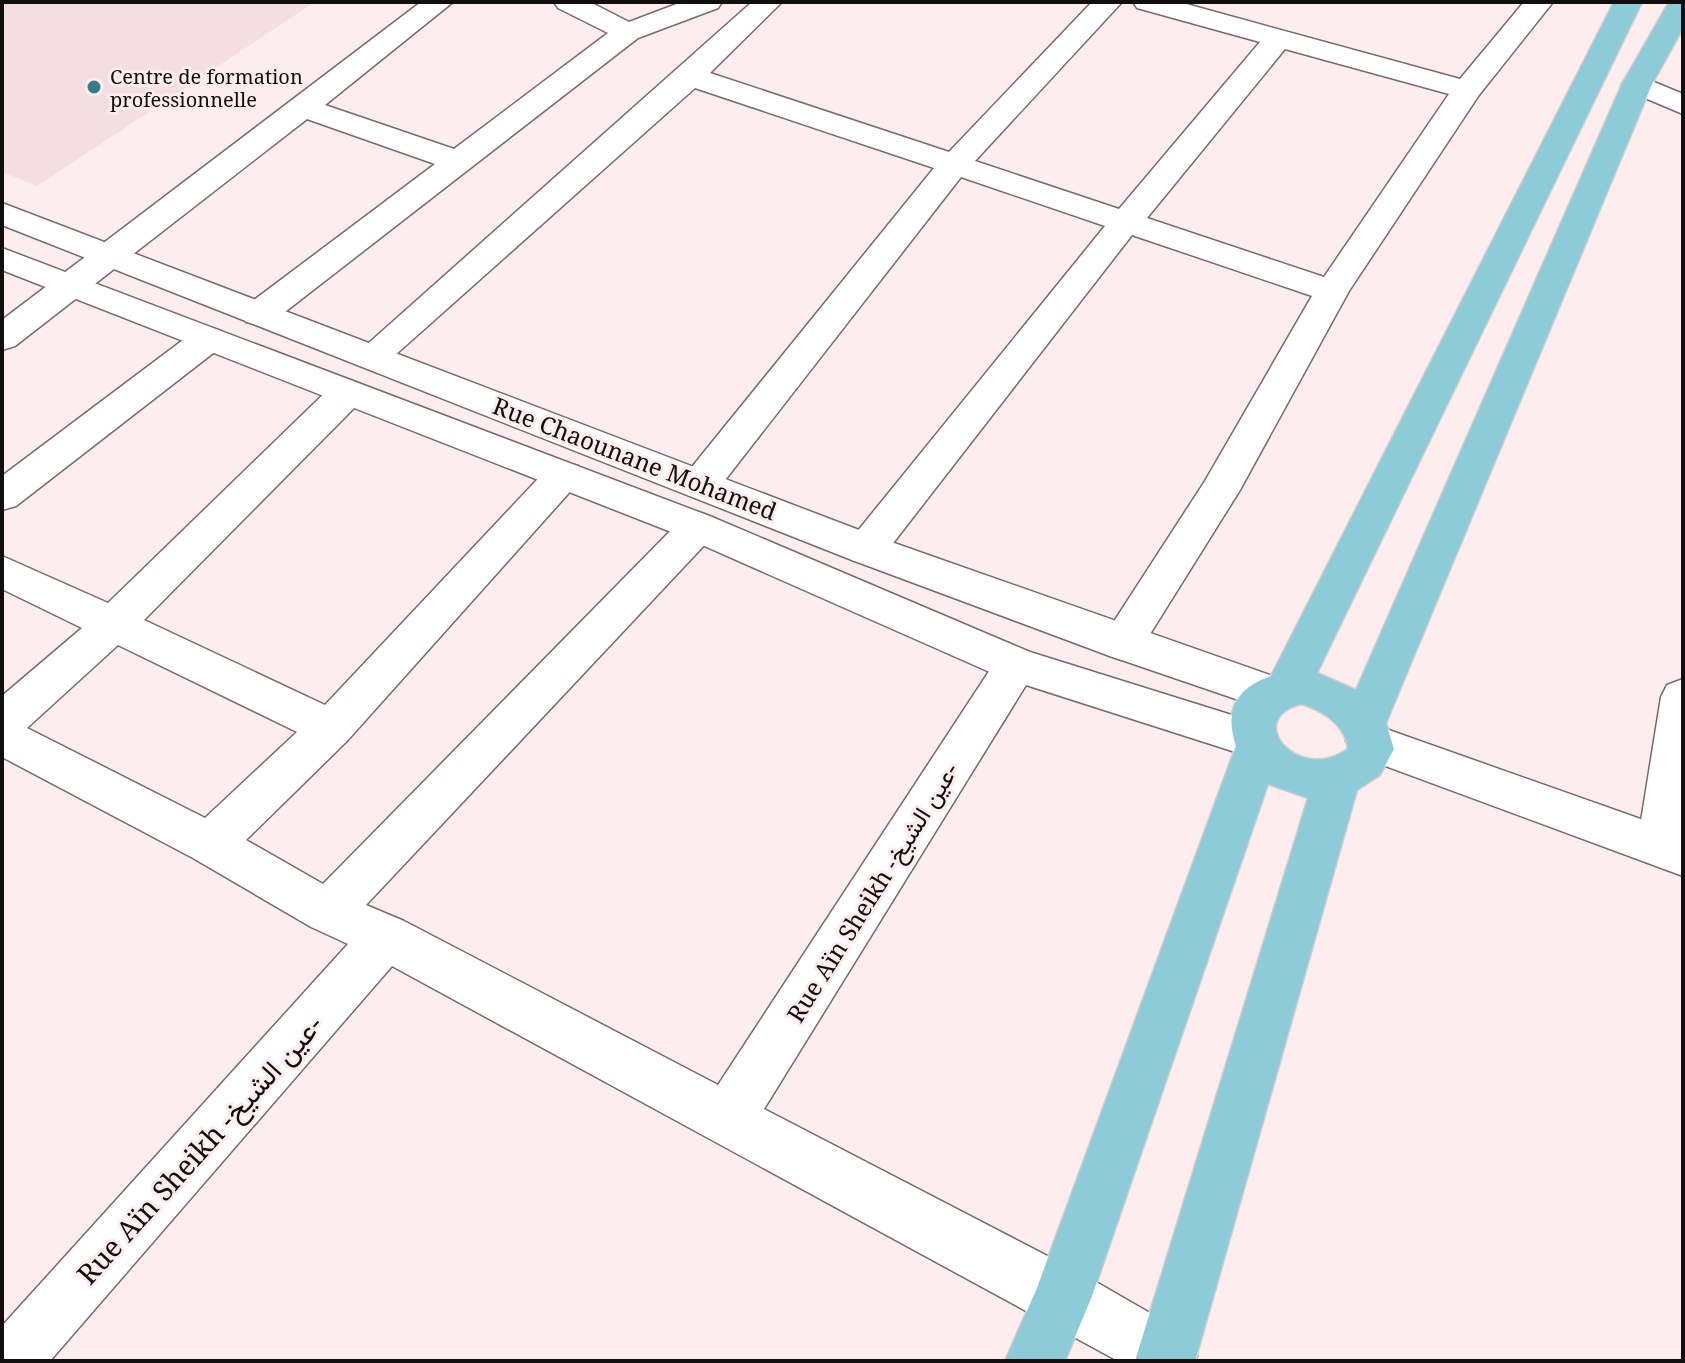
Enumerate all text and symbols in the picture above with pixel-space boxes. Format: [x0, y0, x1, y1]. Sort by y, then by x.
place label: Centre de formation professionnelle [110, 63, 303, 113]
marker: Centre de formation professionnelle [85, 78, 103, 96]
street label: Rue Chaounane Mohamed [488, 389, 782, 528]
street label: Rue Aïn Sheikh -عين الشيخ- [778, 756, 967, 1029]
street label: Rue Aïn Sheikh -عين الشيخ- [68, 1006, 332, 1293]

